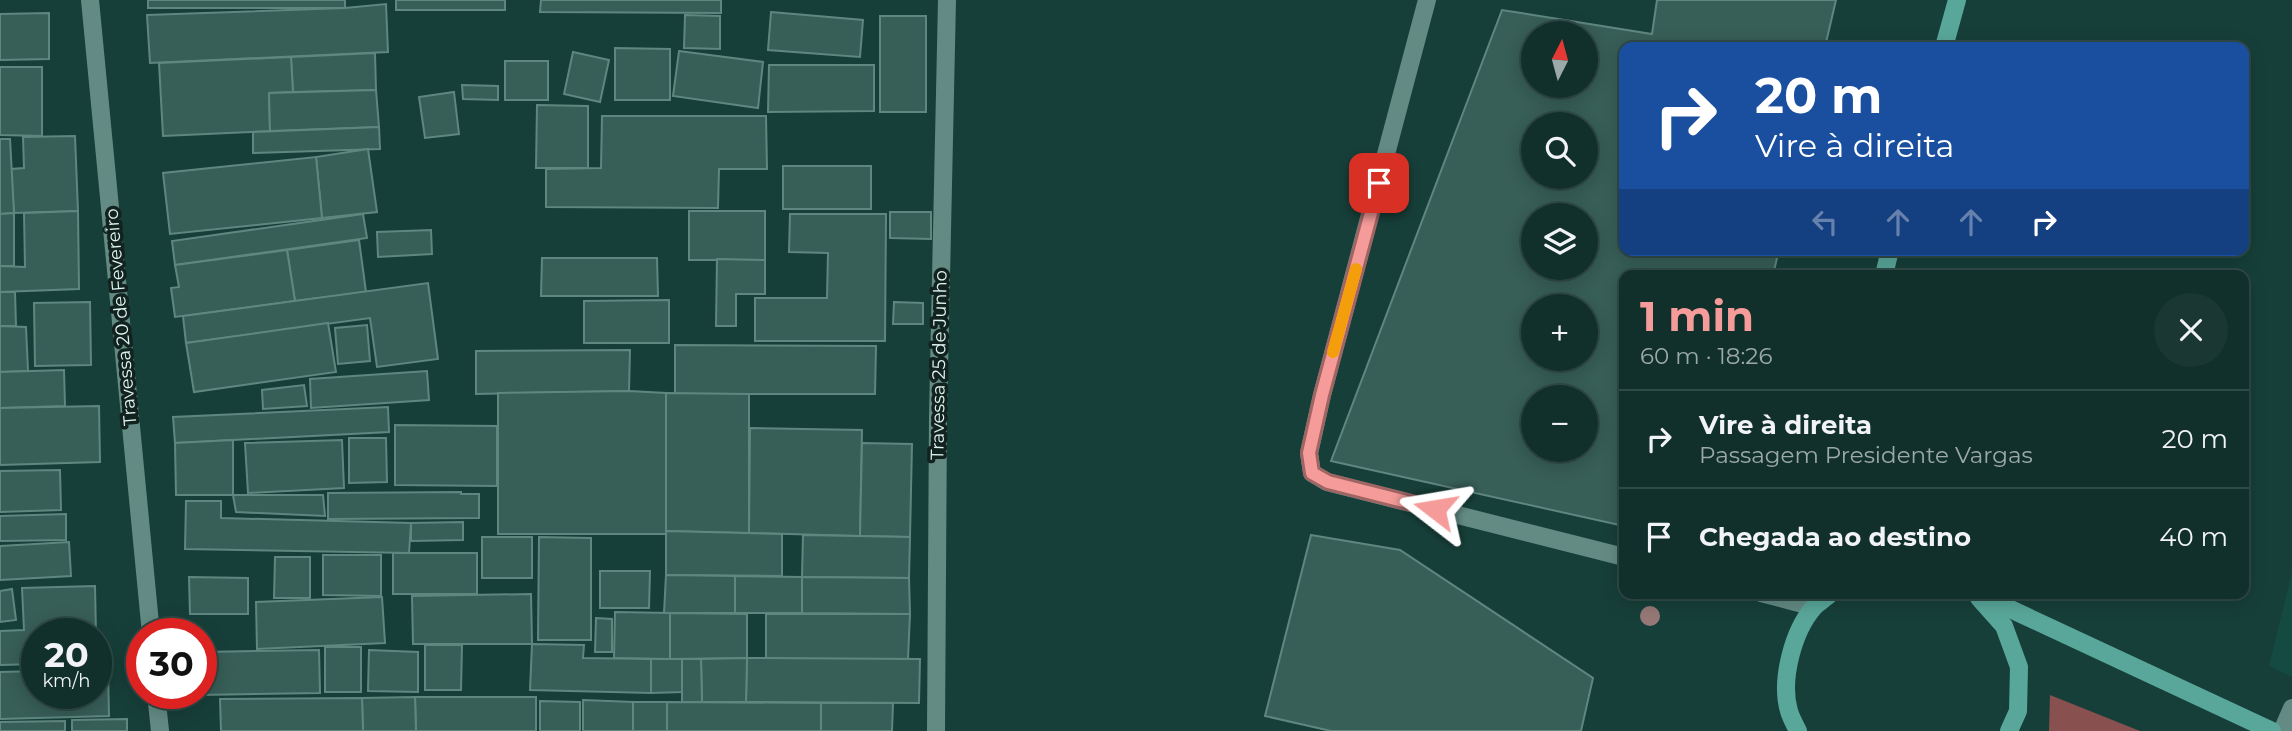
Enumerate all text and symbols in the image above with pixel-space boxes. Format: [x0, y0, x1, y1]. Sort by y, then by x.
north arrow [1521, 21, 1598, 98]
map controls [1521, 21, 1598, 462]
text: 20 m [1755, 66, 1882, 125]
icon: right [1640, 70, 1731, 161]
button: search [1521, 112, 1598, 189]
text: Vire à direita [1755, 126, 1954, 165]
pin [1349, 153, 1409, 213]
icon: arrive [1360, 164, 1398, 202]
button: layers [1521, 203, 1598, 280]
icon: left [1806, 203, 1844, 241]
icon: ahead [1879, 203, 1917, 241]
icon: ahead [1952, 203, 1990, 241]
icon: right [2025, 203, 2063, 241]
street label: Travessa 20 de Fevereiro [101, 207, 141, 427]
street label: Travessa 25 de Junho [926, 270, 952, 460]
text: 1 min [1640, 290, 1754, 342]
button: close [2154, 293, 2228, 367]
button: + [1521, 294, 1598, 371]
text: 60 m · 18:26 [1640, 342, 1772, 370]
button: − [1521, 385, 1598, 462]
text: Vire à direita [1699, 409, 1872, 441]
icon: right [1640, 420, 1678, 458]
text: 20 m [2162, 423, 2228, 455]
text: Passagem Presidente Vargas [1699, 441, 2033, 469]
position arrow [1398, 472, 1472, 546]
icon: arrive [1640, 518, 1678, 556]
text: Chegada ao destino [1699, 521, 1971, 553]
text: 40 m [2159, 521, 2228, 553]
speed limit sign: 30 [126, 618, 217, 709]
text: 20 [44, 633, 89, 676]
text: km/h [42, 670, 91, 692]

